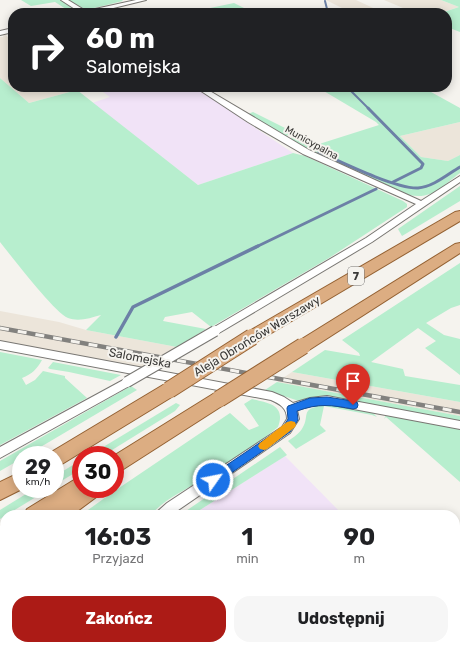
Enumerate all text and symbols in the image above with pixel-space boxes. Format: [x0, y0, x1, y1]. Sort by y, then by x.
text: 60 m [86, 22, 155, 55]
icon: right [20, 24, 72, 76]
text: Salomejska [86, 56, 181, 78]
street label: Municypalna [283, 123, 340, 162]
road number: 7 [348, 267, 364, 285]
street label: Aleja Obrońców Warszawy [191, 292, 323, 379]
street label: Salomejska [108, 345, 172, 371]
pin [336, 364, 370, 405]
icon: arrive [342, 370, 364, 392]
speed limit sign: 30 [72, 446, 124, 498]
text: 29 [25, 455, 51, 479]
position arrow [192, 459, 234, 501]
text: km/h [26, 476, 50, 488]
text: 16:03 [85, 523, 151, 551]
text: 1 [242, 523, 253, 551]
text: 90 [344, 523, 375, 551]
text: Przyjazd [92, 551, 144, 566]
text: min [236, 551, 259, 566]
text: m [354, 551, 365, 566]
button: Zakończ [12, 596, 226, 642]
button: Udostępnij [234, 596, 448, 642]

